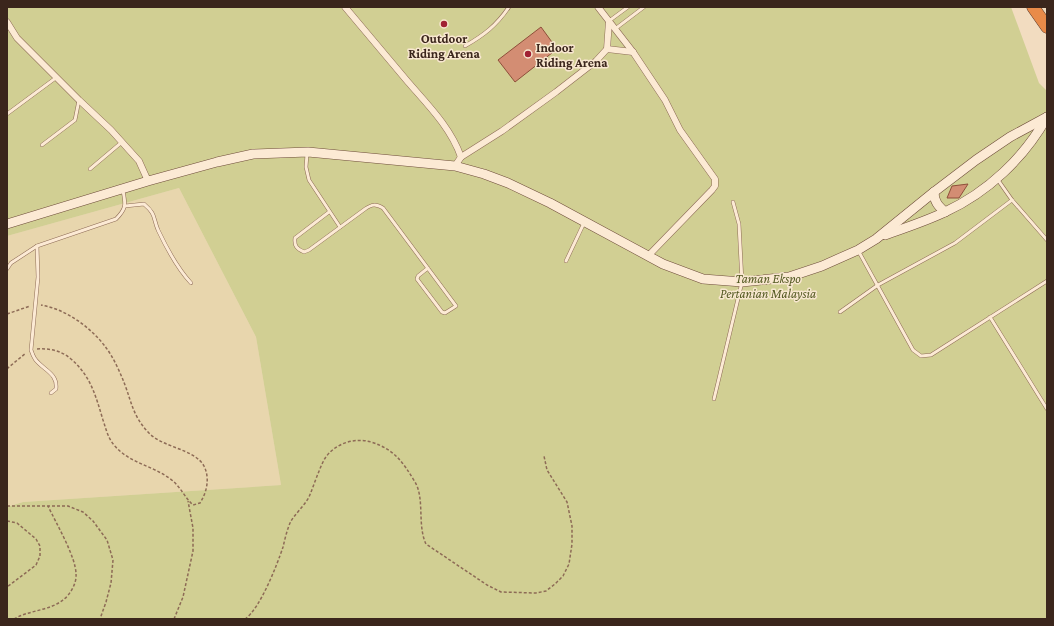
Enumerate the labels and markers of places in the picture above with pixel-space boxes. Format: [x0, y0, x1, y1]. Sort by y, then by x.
marker: Outdoor Riding Arena [439, 19, 449, 29]
place label: Outdoor Riding Arena [408, 31, 480, 61]
place label: Indoor Riding Arena [536, 40, 608, 70]
marker: Indoor Riding Arena [523, 49, 533, 59]

